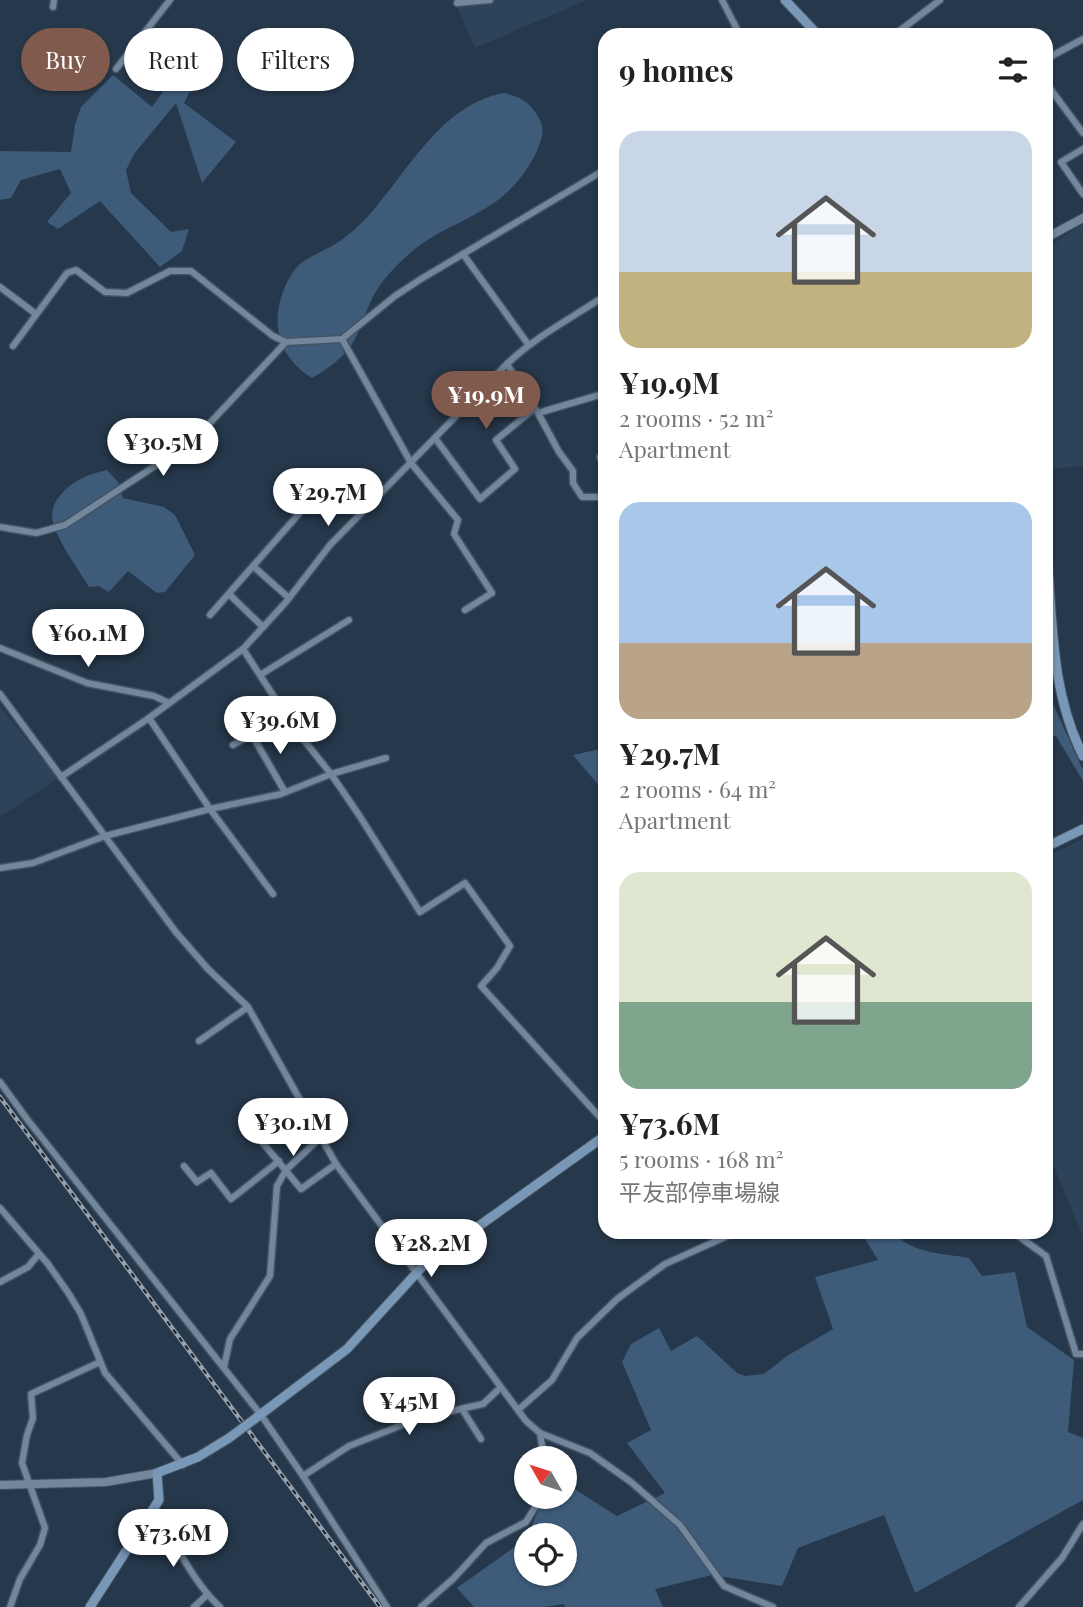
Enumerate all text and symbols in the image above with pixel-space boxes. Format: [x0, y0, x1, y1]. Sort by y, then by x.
chip: Buy [21, 28, 110, 91]
chip: Rent [124, 28, 223, 91]
chip: Filters [237, 28, 354, 91]
text: 9 homes [619, 50, 734, 90]
icon: filters [994, 51, 1032, 89]
icon: home [763, 177, 889, 303]
text: ¥19.9M [619, 362, 720, 402]
pin: ¥19.9M [429, 372, 543, 431]
text: ¥19.9M [447, 378, 525, 409]
text: 2 rooms · 52 m² [619, 402, 773, 433]
pin: ¥30.5M [106, 419, 220, 478]
text: ¥30.5M [123, 425, 203, 456]
text: Apartment [619, 433, 731, 464]
pin: ¥29.7M [271, 468, 385, 528]
text: ¥29.7M [289, 475, 367, 506]
icon: home [763, 548, 889, 674]
pin: ¥60.1M [31, 610, 145, 669]
text: ¥60.1M [48, 616, 128, 647]
pin: ¥39.6M [223, 696, 337, 756]
text: ¥39.6M [240, 703, 320, 734]
text: ¥29.7M [619, 733, 721, 773]
text: 2 rooms · 64 m² [619, 773, 776, 804]
text: Apartment [619, 804, 731, 835]
icon: home [763, 917, 889, 1043]
pin: ¥30.1M [236, 1098, 350, 1158]
text: ¥73.6M [619, 1103, 720, 1143]
text: ¥30.1M [254, 1105, 332, 1136]
text: 5 rooms · 168 m² [619, 1143, 783, 1174]
text: 平友部停車場線 [619, 1176, 780, 1207]
pin: ¥28.2M [374, 1220, 488, 1279]
text: ¥28.2M [391, 1226, 471, 1257]
pin: ¥45M [368, 1378, 450, 1437]
text: ¥45M [379, 1384, 439, 1415]
north arrow [514, 1446, 578, 1508]
map controls [514, 1446, 577, 1586]
pin: ¥73.6M [116, 1510, 230, 1569]
text: ¥73.6M [134, 1516, 212, 1547]
button: locate [514, 1523, 577, 1586]

